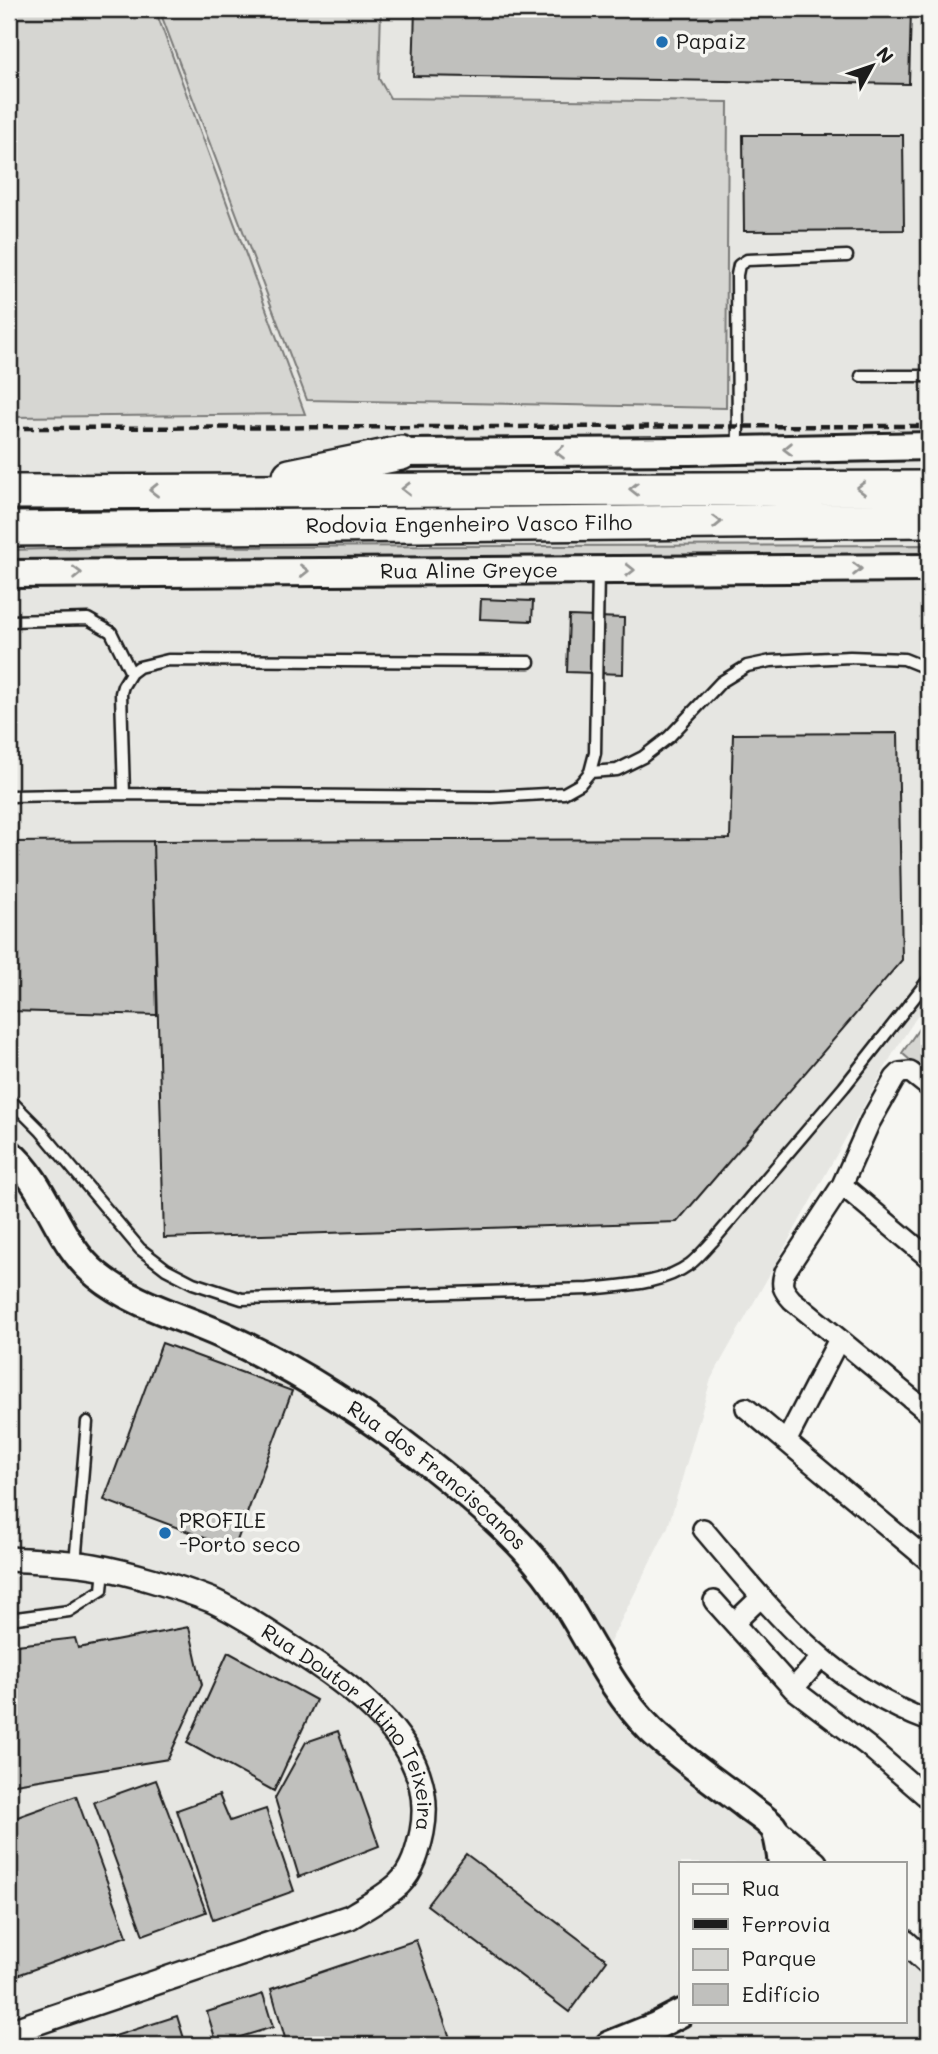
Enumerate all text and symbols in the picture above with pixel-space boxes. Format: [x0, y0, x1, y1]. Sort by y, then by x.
place label: Papaiz [676, 27, 746, 54]
north arrow [836, 32, 906, 102]
marker: Papaiz [654, 34, 670, 50]
text: N [871, 41, 900, 68]
one-way arrow [782, 441, 792, 457]
one-way arrow [554, 444, 565, 460]
one-way arrow [855, 480, 866, 496]
one-way arrow [400, 481, 411, 497]
one-way arrow [628, 481, 638, 497]
one-way arrow [148, 483, 159, 498]
street label: Rodovia Engenheiro Vasco Filho [305, 508, 632, 538]
one-way arrow [712, 514, 723, 530]
street label: Rua Aline Greyce [380, 555, 558, 584]
one-way arrow [853, 561, 863, 577]
one-way arrow [625, 562, 636, 578]
one-way arrow [299, 564, 310, 579]
one-way arrow [72, 565, 83, 580]
street label: Rua dos Franciscanos [343, 1393, 533, 1555]
place label: PROFILE -Porto seco [179, 1506, 300, 1557]
marker: PROFILE -Porto seco [157, 1525, 173, 1541]
street label: Rua Doutor Altino Teixeira [257, 1617, 439, 1833]
legend [679, 1862, 906, 2022]
text: Rua [742, 1874, 780, 1901]
text: Ferrovia [742, 1910, 831, 1937]
text: Parque [742, 1944, 816, 1971]
text: Edifício [742, 1980, 820, 2007]

